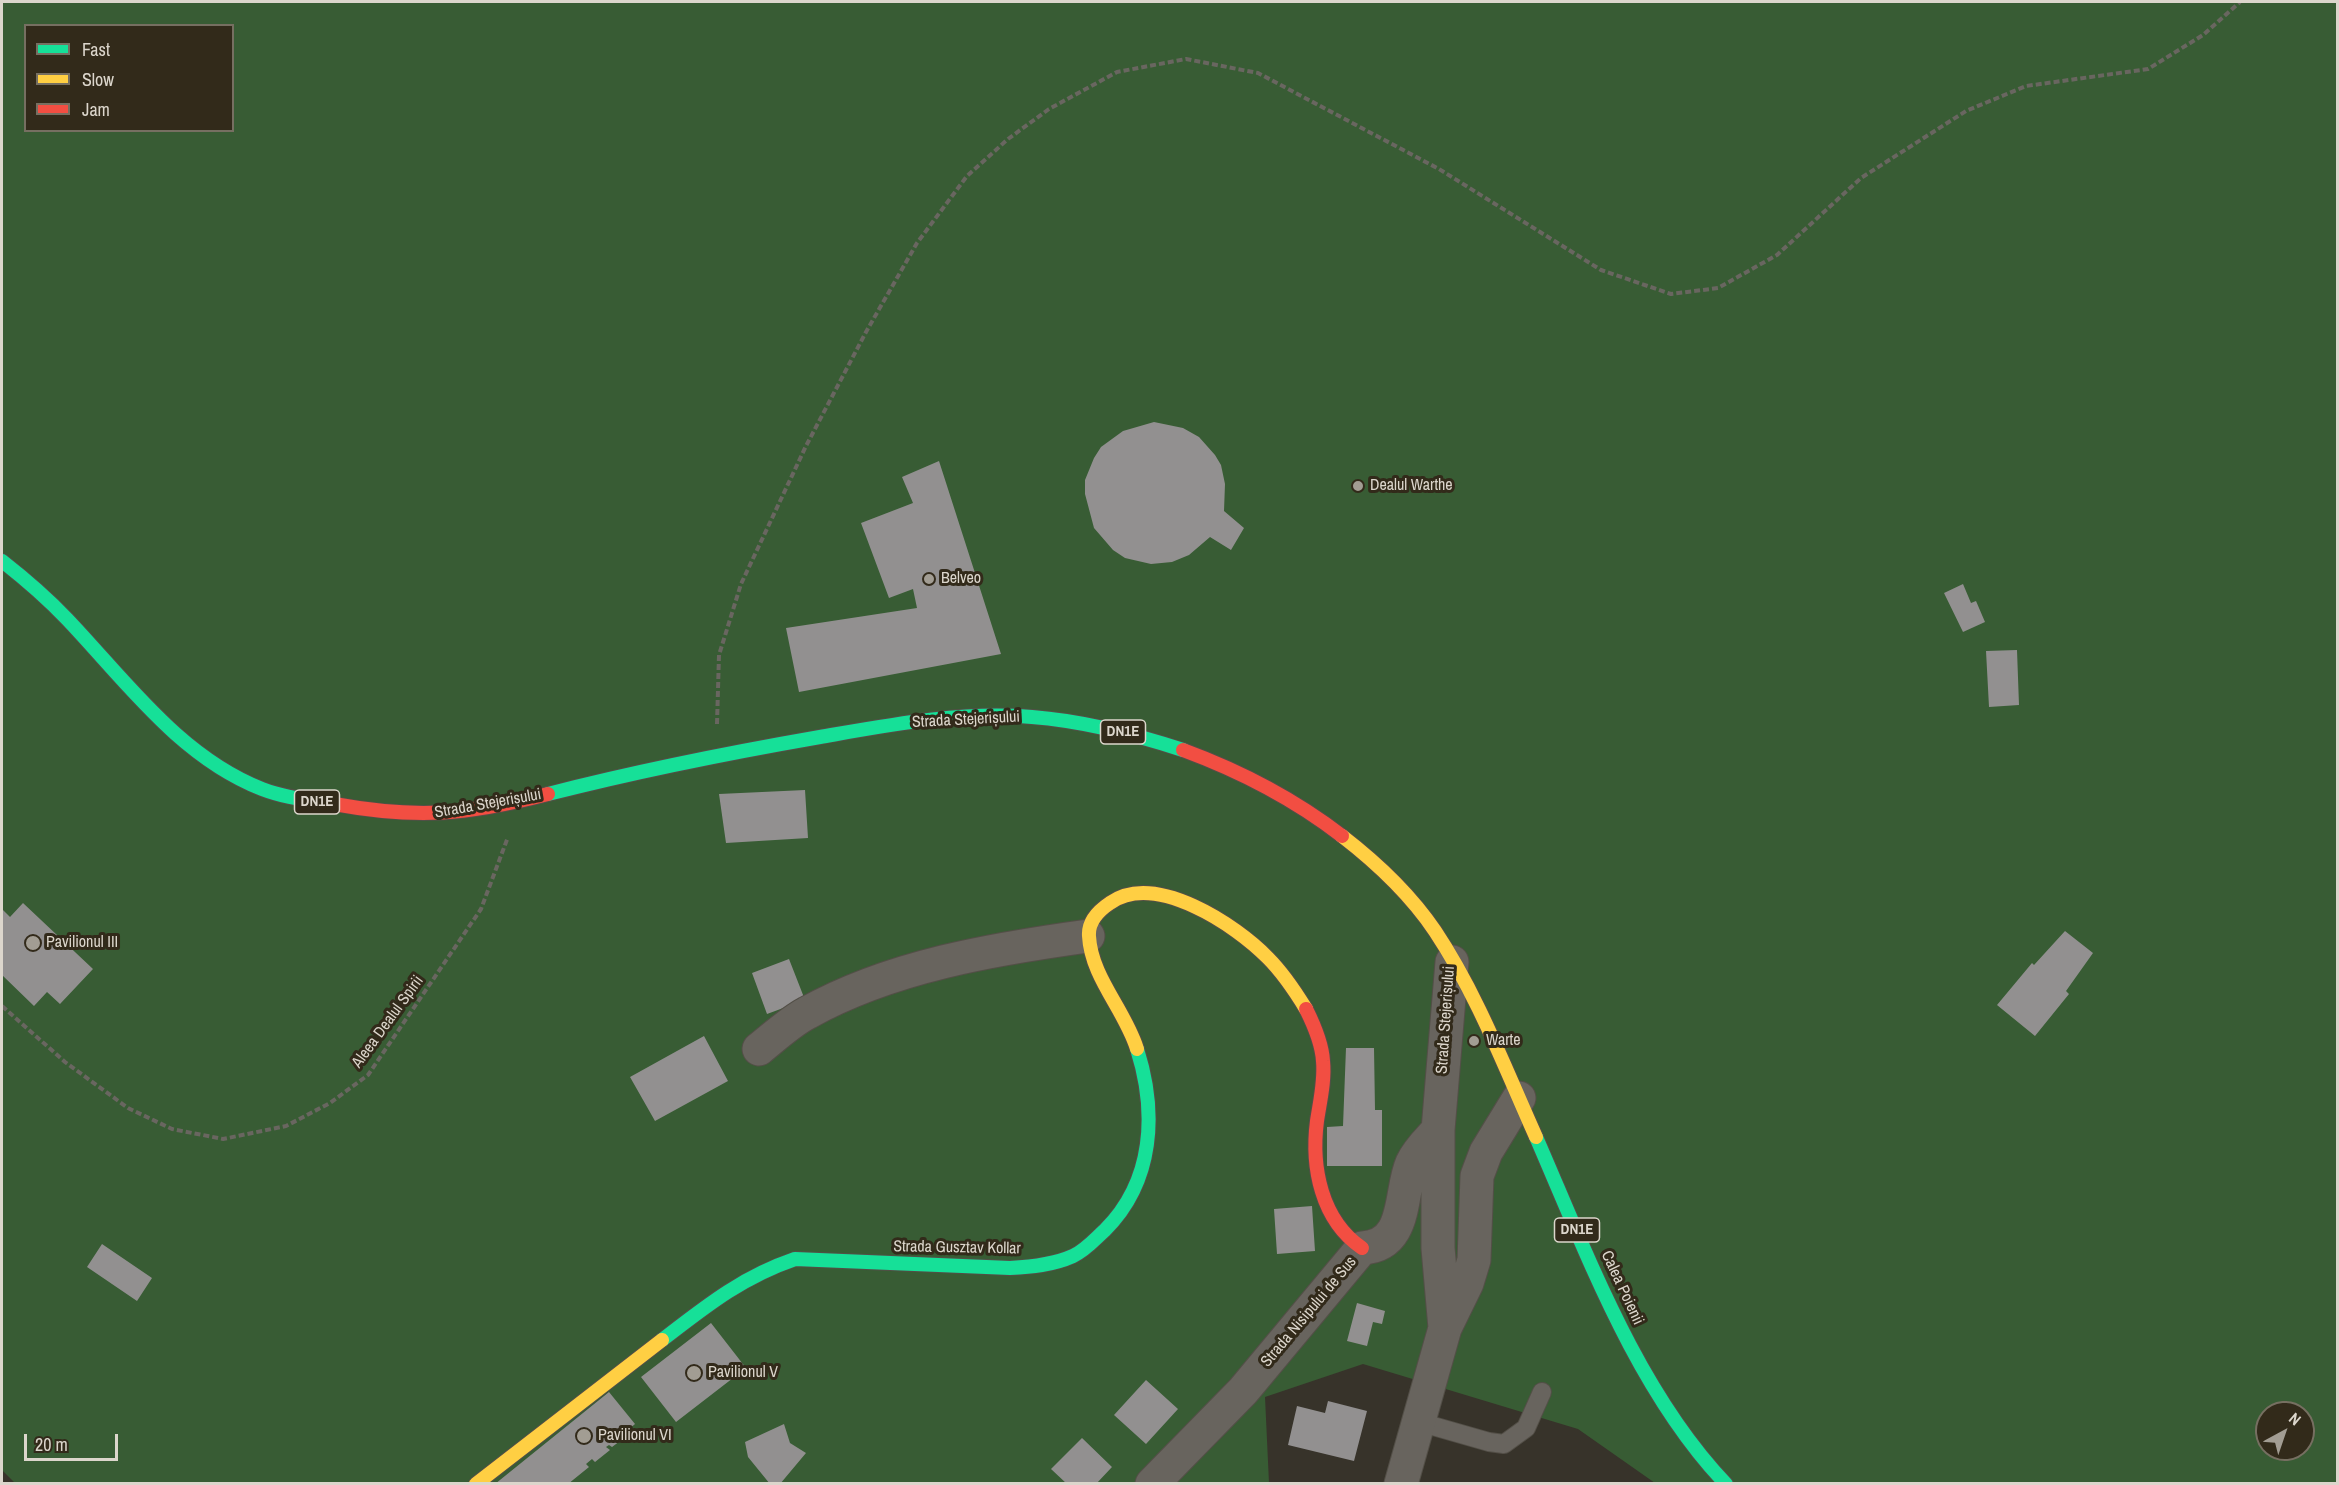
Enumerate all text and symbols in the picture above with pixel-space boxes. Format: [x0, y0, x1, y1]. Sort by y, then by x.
legend [24, 24, 234, 132]
text: Fast [82, 37, 110, 62]
text: Slow [82, 67, 114, 92]
text: Jam [82, 97, 110, 122]
place label: Dealul Warthe [1370, 476, 1453, 496]
marker: Dealul Warthe [1351, 479, 1365, 493]
place label: Belveo [941, 569, 981, 589]
marker: Belveo [922, 572, 936, 586]
street label: Strada Stejerișului [912, 708, 1020, 732]
road number: DN1E [1100, 720, 1146, 744]
street label: Strada Stejerișului [433, 785, 543, 823]
road number: DN1E [294, 790, 340, 814]
place label: Pavilionul III [46, 933, 118, 953]
marker: Pavilionul III [24, 934, 42, 952]
street label: Strada Stejerișului [1433, 965, 1459, 1075]
street label: Aleea Dealul Spirii [348, 972, 428, 1072]
place label: Warte [1486, 1031, 1521, 1051]
marker: Warte [1467, 1034, 1481, 1048]
road number: DN1E [1554, 1218, 1600, 1242]
street label: Strada Gusztav Kollar [893, 1237, 1021, 1259]
street label: Calea Poienii [1596, 1248, 1648, 1328]
street label: Strada Nisipului de Sus [1257, 1253, 1361, 1371]
place label: Pavilionul V [708, 1363, 778, 1383]
marker: Pavilionul V [685, 1364, 703, 1382]
north arrow [2255, 1401, 2315, 1461]
text: N [2285, 1407, 2306, 1430]
scale bar [27, 1422, 122, 1460]
place label: Pavilionul VI [598, 1426, 672, 1446]
marker: Pavilionul VI [575, 1427, 593, 1445]
text: 20 m [35, 1432, 68, 1457]

